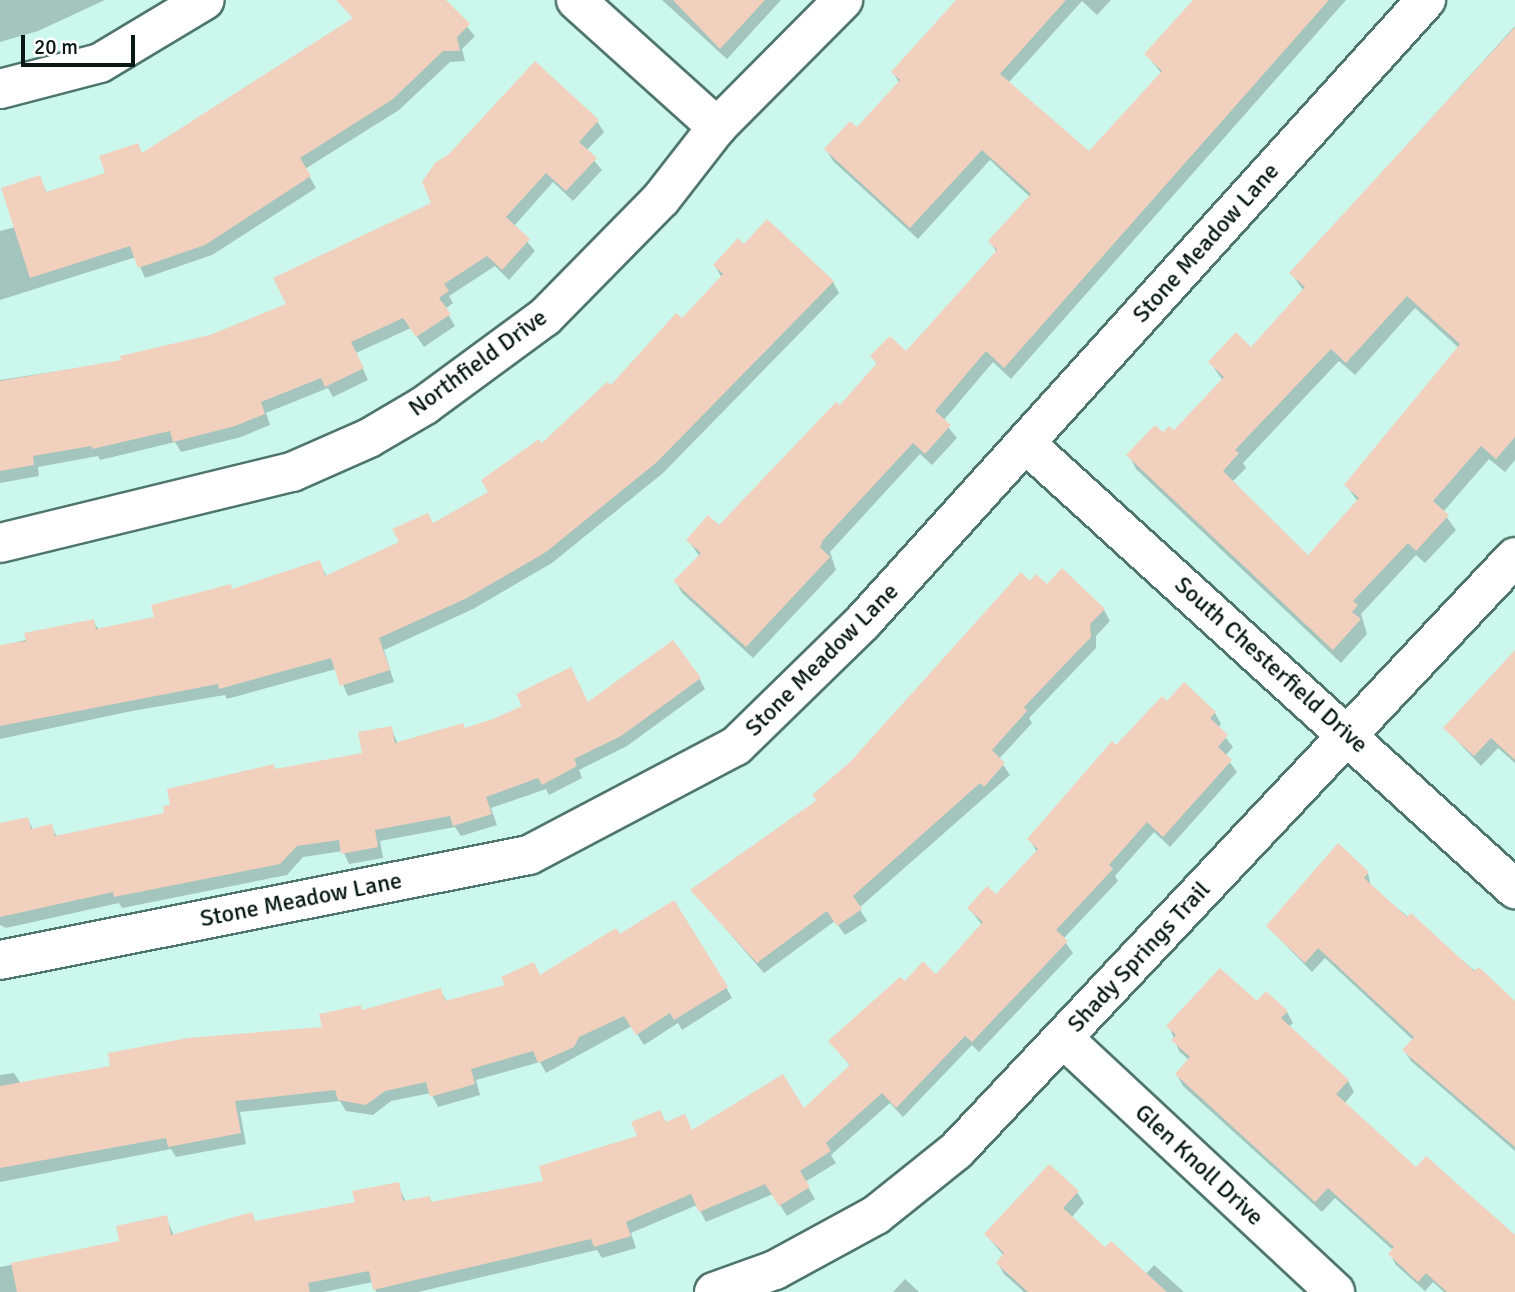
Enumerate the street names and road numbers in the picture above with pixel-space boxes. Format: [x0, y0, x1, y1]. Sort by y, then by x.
street label: Stone Meadow Lane [1127, 157, 1285, 329]
street label: Northfield Drive [403, 303, 553, 423]
street label: South Chesterfield Drive [1168, 571, 1374, 759]
street label: Stone Meadow Lane [739, 577, 905, 743]
street label: Stone Meadow Lane [198, 866, 404, 934]
street label: Shady Springs Trail [1062, 875, 1216, 1039]
street label: Glen Knoll Drive [1129, 1098, 1269, 1232]

